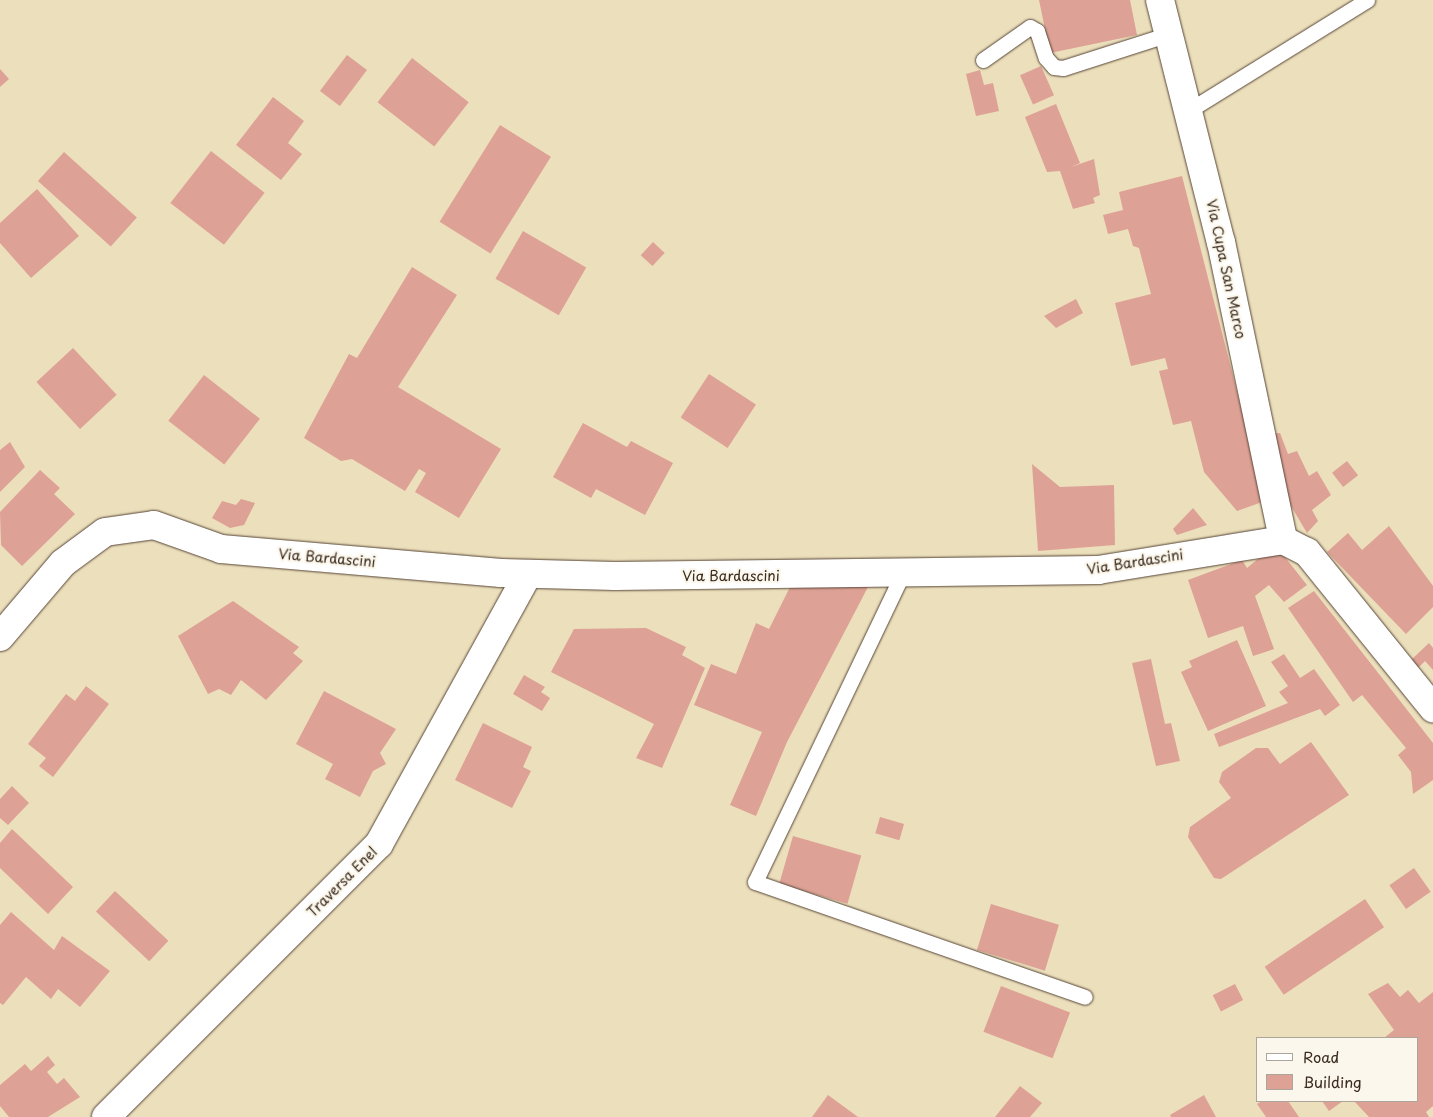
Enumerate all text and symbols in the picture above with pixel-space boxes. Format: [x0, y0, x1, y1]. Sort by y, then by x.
street label: Via Cupa San Marco [1203, 199, 1249, 339]
street label: Via Bardascini [278, 545, 376, 571]
street label: Via Bardascini [1085, 546, 1185, 578]
street label: Via Bardascini [682, 568, 780, 584]
street label: Traversa Enel [303, 843, 381, 921]
legend [1256, 1037, 1418, 1102]
text: Road [1303, 1045, 1339, 1068]
text: Building [1303, 1070, 1362, 1093]

